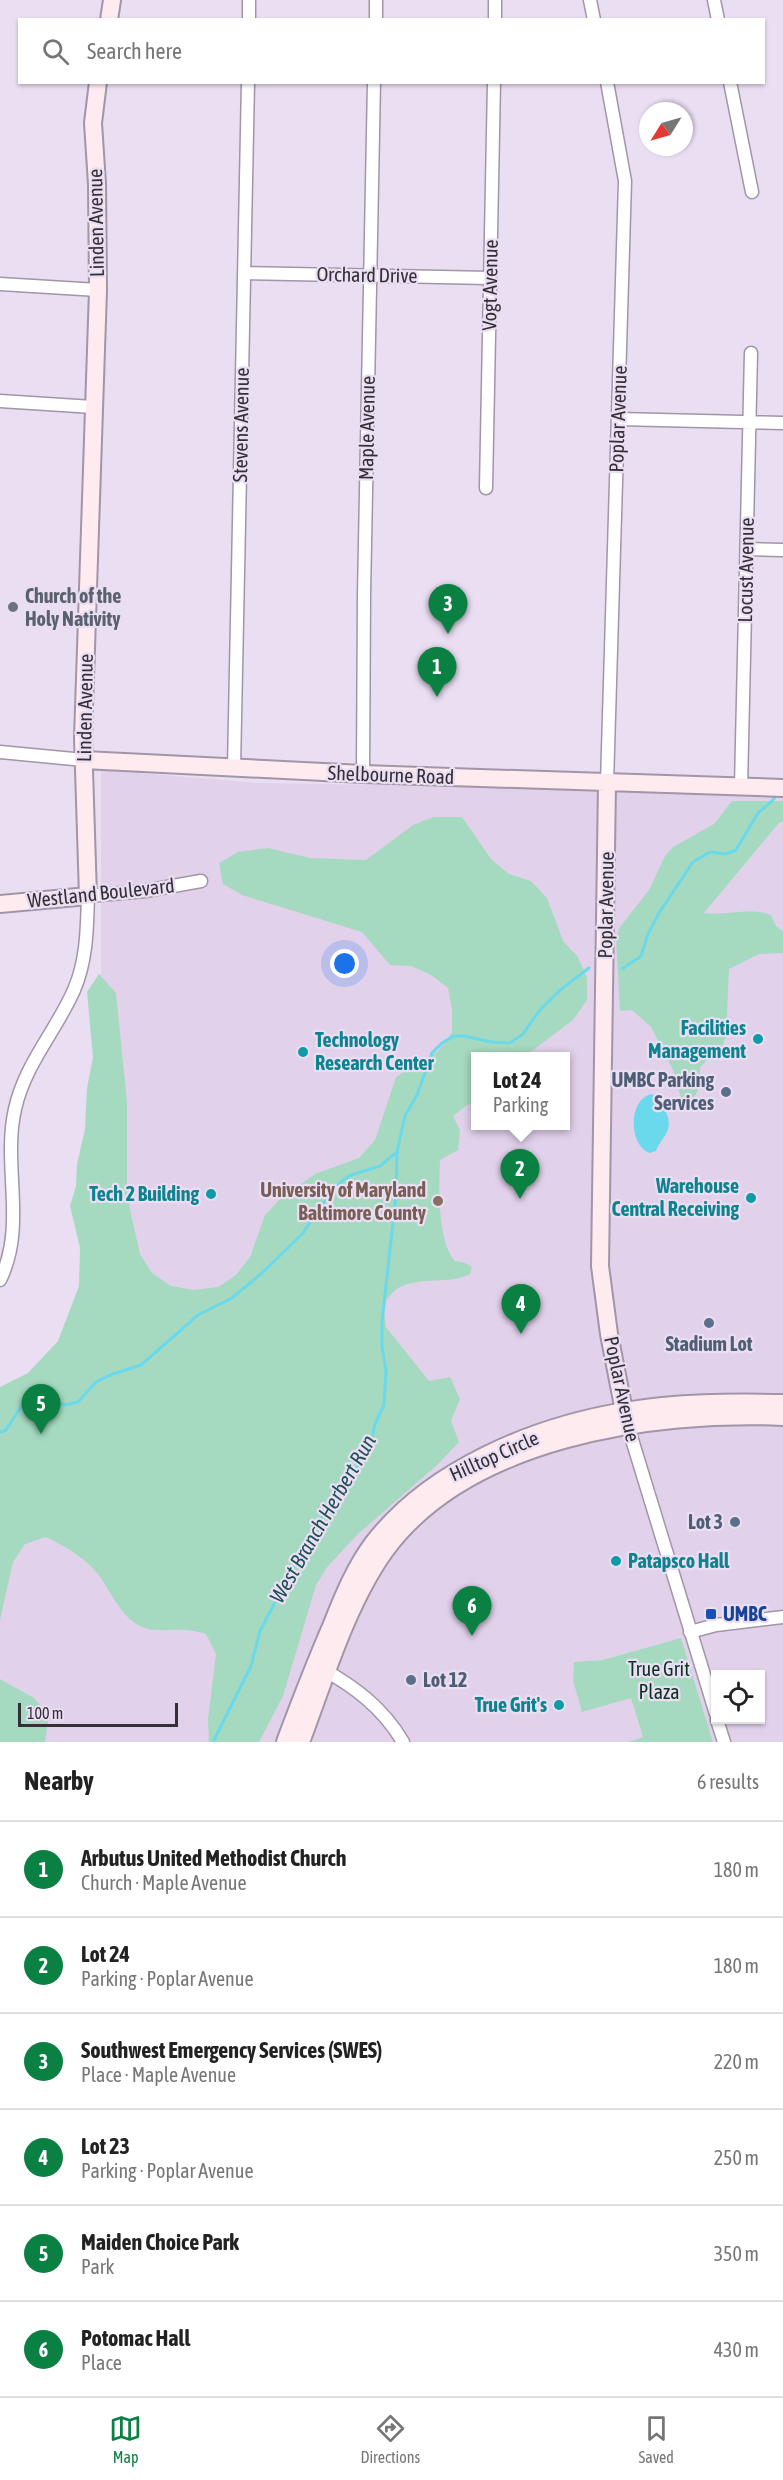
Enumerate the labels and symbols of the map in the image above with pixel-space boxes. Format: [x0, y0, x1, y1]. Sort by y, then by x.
north arrow [639, 102, 693, 156]
street label: Linden Avenue [83, 169, 108, 277]
street label: Vogt Avenue [477, 239, 502, 331]
street label: Orchard Drive [316, 262, 418, 287]
street label: Poplar Avenue [604, 365, 631, 473]
street label: Stevens Avenue [228, 367, 253, 483]
street label: Maple Avenue [354, 376, 379, 480]
street label: Locust Avenue [733, 517, 758, 623]
place label: Church of the Holy Nativity [25, 584, 121, 630]
pin: 3 [428, 584, 468, 634]
marker: Church of the Holy Nativity [6, 600, 20, 614]
pin: 1 [418, 648, 456, 697]
street label: Linden Avenue [72, 654, 97, 762]
street label: Shelbourne Road [327, 761, 455, 788]
street label: Poplar Avenue [593, 851, 618, 959]
street label: Westland Boulevard [26, 873, 176, 912]
your location [330, 949, 359, 978]
place label: Facilities Management [648, 1016, 746, 1062]
place label: Technology Research Center [315, 1028, 435, 1074]
marker: Facilities Management [751, 1032, 765, 1046]
marker: Technology Research Center [296, 1045, 310, 1059]
place label: UMBC Parking Services [611, 1068, 714, 1114]
marker: UMBC Parking Services [719, 1085, 733, 1099]
pin: 2 [500, 1150, 540, 1199]
place label: Warehouse Central Receiving [611, 1174, 739, 1220]
place label: University of Maryland Baltimore County [260, 1178, 427, 1224]
place label: Tech 2 Building [89, 1182, 199, 1205]
marker: Tech 2 Building [204, 1187, 218, 1201]
marker: Warehouse Central Receiving [744, 1191, 758, 1205]
marker: University of Maryland Baltimore County [431, 1194, 445, 1208]
pin: 4 [502, 1284, 540, 1334]
marker: Stadium Lot [702, 1316, 716, 1330]
place label: Stadium Lot [665, 1332, 753, 1355]
street label: Poplar Avenue [600, 1334, 645, 1444]
pin: 5 [22, 1384, 60, 1434]
street label: Hilltop Circle [446, 1426, 542, 1485]
water label: West Branch Herbert Run [264, 1430, 380, 1607]
place label: Lot 3 [688, 1510, 723, 1533]
marker: Lot 3 [728, 1515, 742, 1529]
place label: Patapsco Hall [628, 1549, 730, 1572]
marker: Patapsco Hall [609, 1554, 623, 1568]
pin: 6 [452, 1586, 492, 1636]
place label: UMBC [723, 1602, 767, 1625]
marker: UMBC [704, 1607, 718, 1621]
park label: True Grit Plaza [628, 1657, 690, 1703]
place label: Lot 12 [423, 1668, 467, 1691]
marker: Lot 12 [404, 1673, 418, 1687]
place label: True Grit's [475, 1693, 547, 1716]
marker: True Grit's [552, 1698, 566, 1712]
scale bar [18, 1700, 178, 1728]

